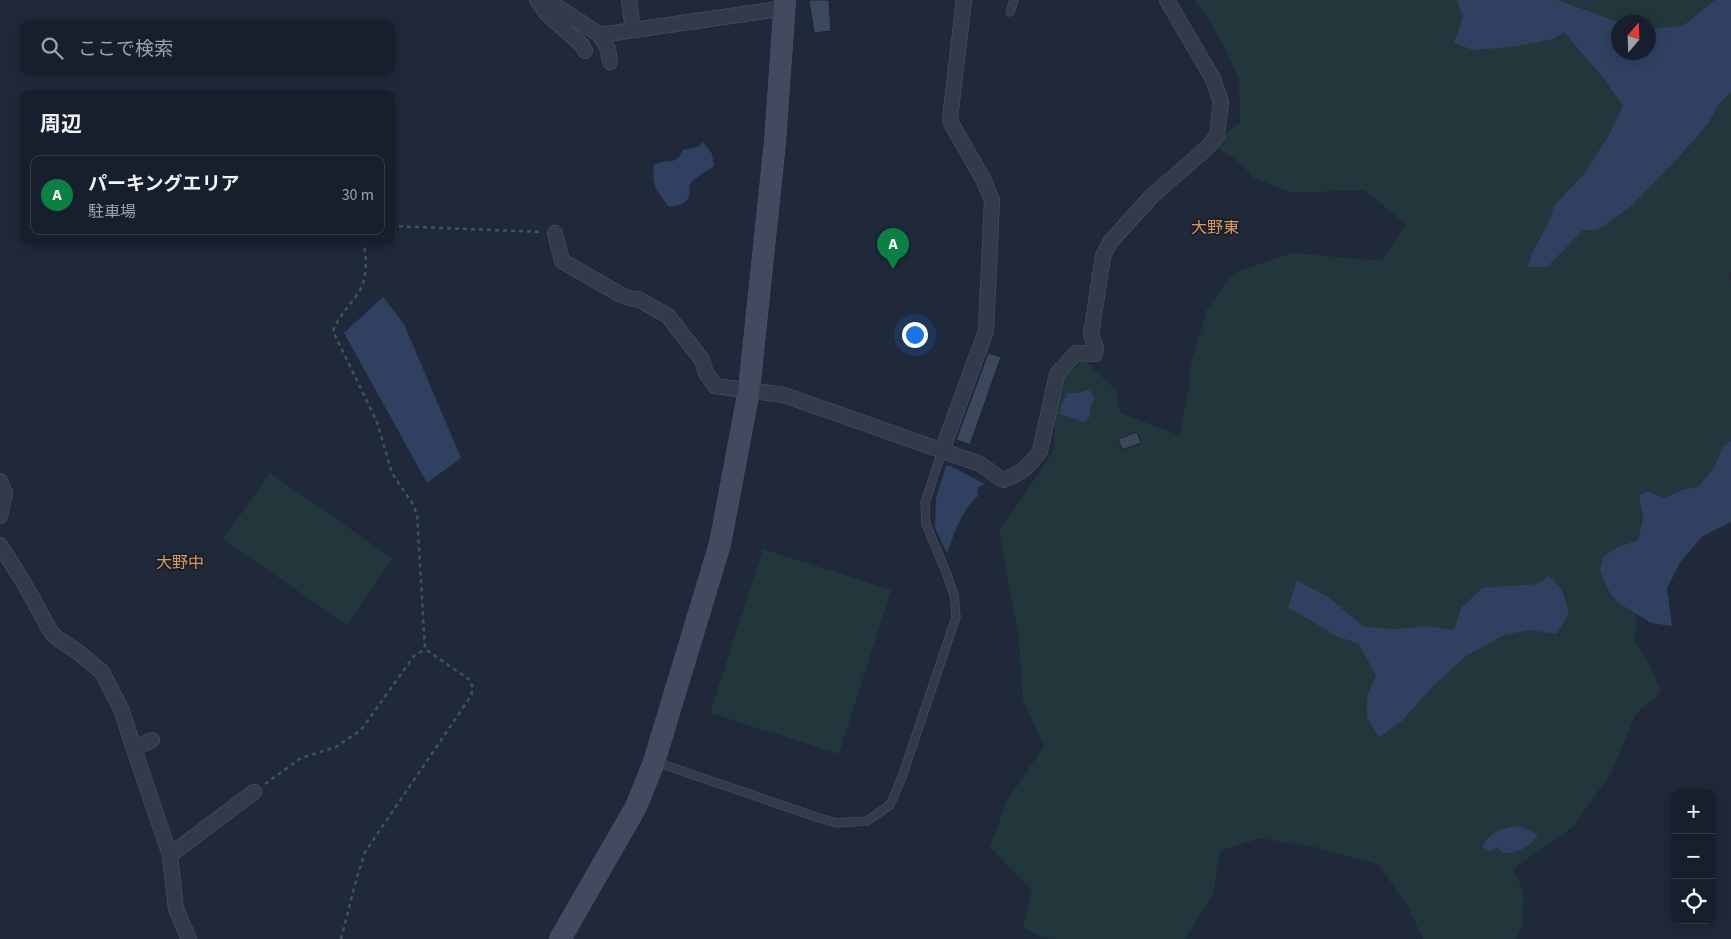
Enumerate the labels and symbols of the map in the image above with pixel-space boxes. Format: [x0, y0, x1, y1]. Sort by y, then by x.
north arrow [1611, 15, 1656, 60]
district label: 大野東 [1191, 217, 1239, 239]
pin: A [877, 228, 909, 269]
your location [902, 322, 928, 348]
district label: 大野中 [156, 552, 204, 574]

